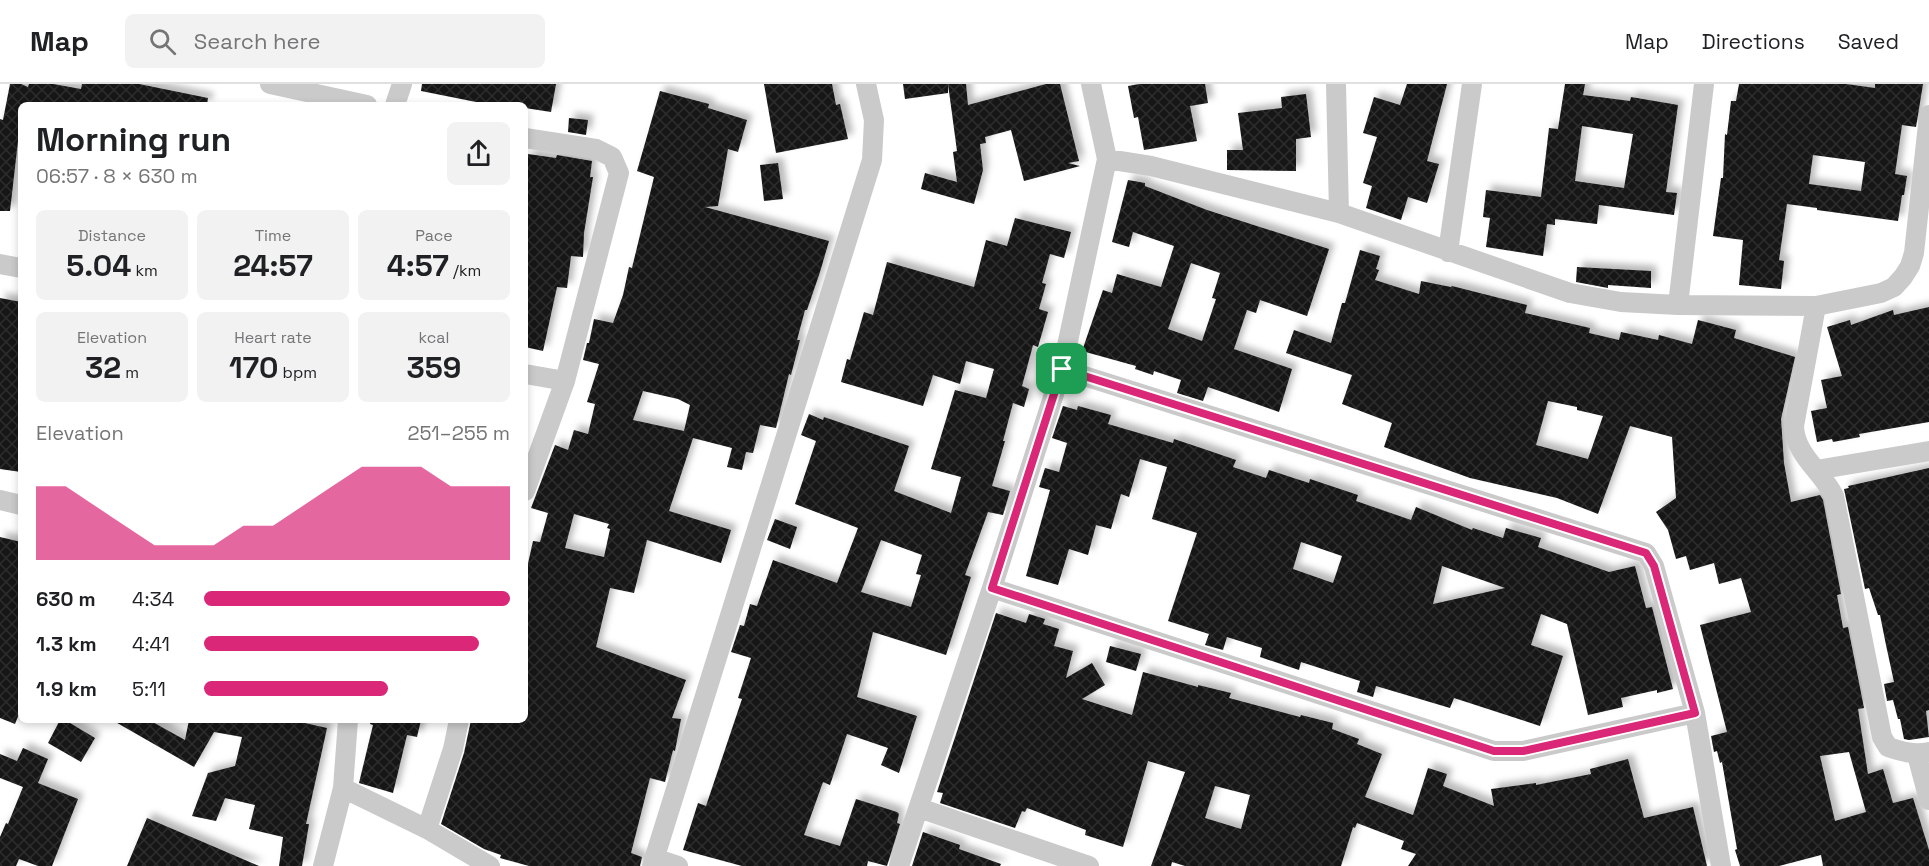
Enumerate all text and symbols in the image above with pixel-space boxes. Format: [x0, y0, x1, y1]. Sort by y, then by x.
search box [125, 14, 545, 68]
text: Map [30, 23, 89, 59]
icon: search [146, 25, 179, 58]
text: Search here [194, 27, 321, 55]
text: Map [1625, 28, 1669, 55]
text: Directions [1702, 28, 1805, 55]
text: Saved [1838, 28, 1899, 55]
text: Morning run [36, 119, 231, 161]
button: share [447, 122, 510, 185]
text: 06:57 · 8 × 630 m [36, 163, 198, 189]
text: Distance [78, 225, 146, 246]
text: Time [255, 225, 291, 246]
text: Pace [415, 225, 453, 246]
text: 5.04 [66, 246, 131, 285]
text: 24:57 [233, 246, 313, 285]
text: 4:57 [387, 246, 449, 285]
text: km [131, 260, 158, 281]
text: /km [449, 260, 481, 281]
text: Elevation [77, 327, 147, 348]
text: Heart rate [234, 327, 312, 348]
text: kcal [419, 327, 449, 348]
pin [1036, 343, 1087, 394]
text: 32 [85, 348, 121, 387]
text: 170 [229, 348, 279, 387]
text: 359 [407, 348, 461, 387]
icon: arrive [1045, 352, 1078, 385]
text: m [121, 362, 139, 383]
text: bpm [279, 362, 317, 383]
text: Elevation [36, 420, 124, 446]
text: 251–255 m [407, 420, 510, 446]
text: 630 m [36, 586, 96, 612]
text: 4:34 [132, 586, 174, 612]
text: 1.3 km [36, 631, 97, 657]
text: 4:41 [132, 631, 170, 657]
text: 1.9 km [36, 676, 97, 702]
text: 5:11 [132, 676, 166, 702]

